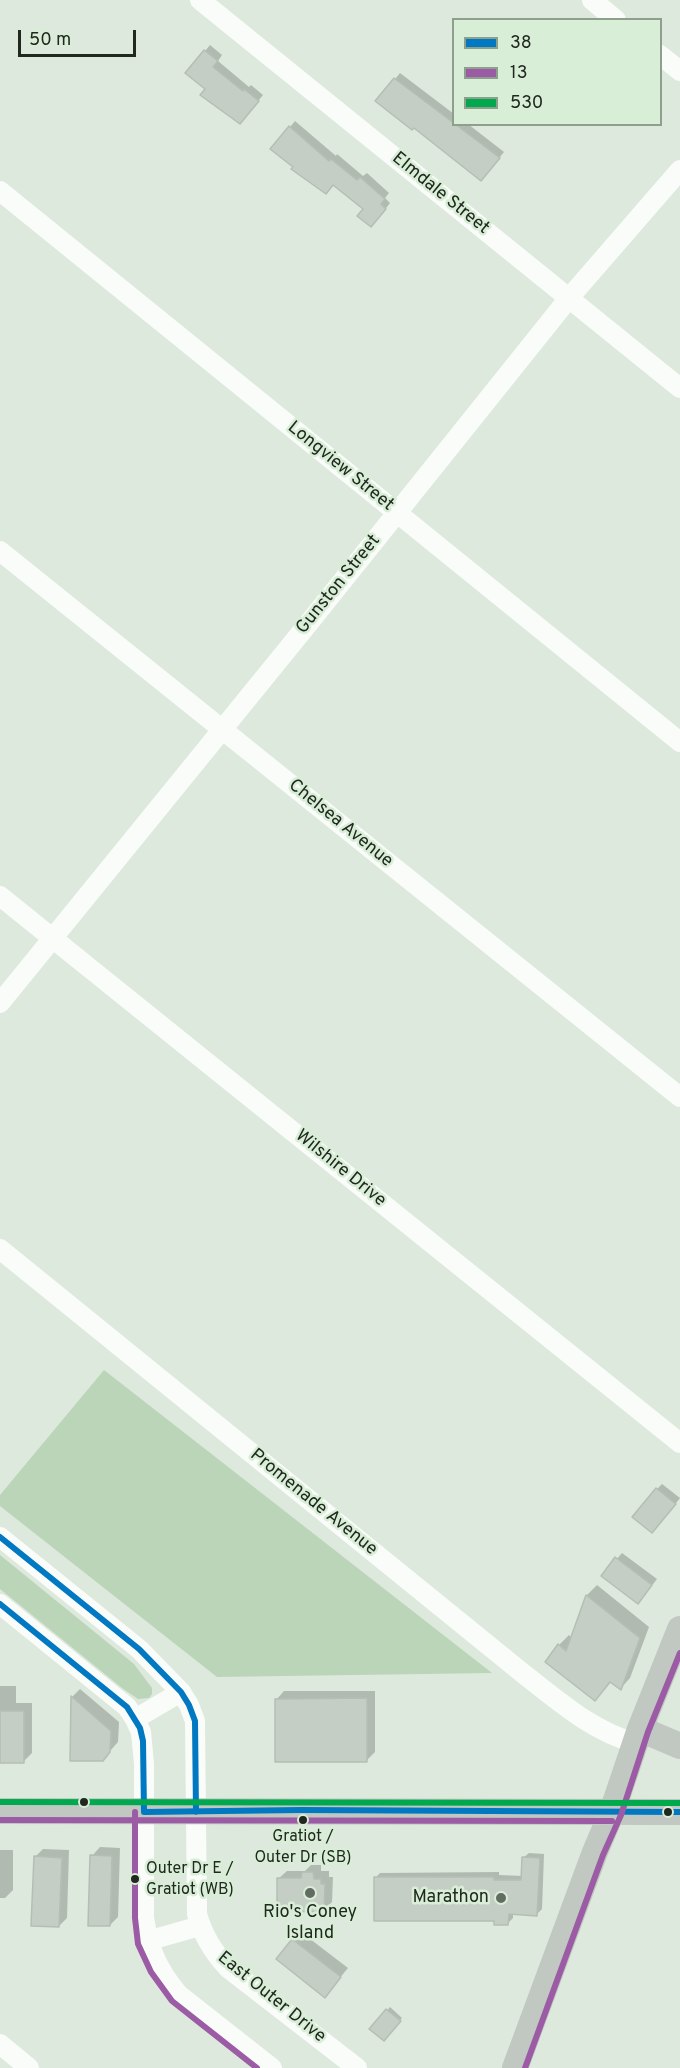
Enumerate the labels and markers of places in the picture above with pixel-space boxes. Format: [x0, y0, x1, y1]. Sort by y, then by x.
unlabelled marker [78, 1796, 90, 1808]
unlabelled marker [662, 1806, 674, 1818]
marker: Gratiot / Outer Dr (SB) [297, 1814, 309, 1826]
place label: Gratiot / Outer Dr (SB) [254, 1828, 352, 1866]
place label: Outer Dr E / Gratiot (WB) [146, 1860, 234, 1898]
marker: Outer Dr E / Gratiot (WB) [129, 1873, 141, 1885]
marker: Rio's Coney Island [303, 1886, 317, 1900]
place label: Marathon [413, 1887, 489, 1909]
marker: Marathon [494, 1891, 508, 1905]
place label: Rio's Coney Island [263, 1902, 357, 1944]

